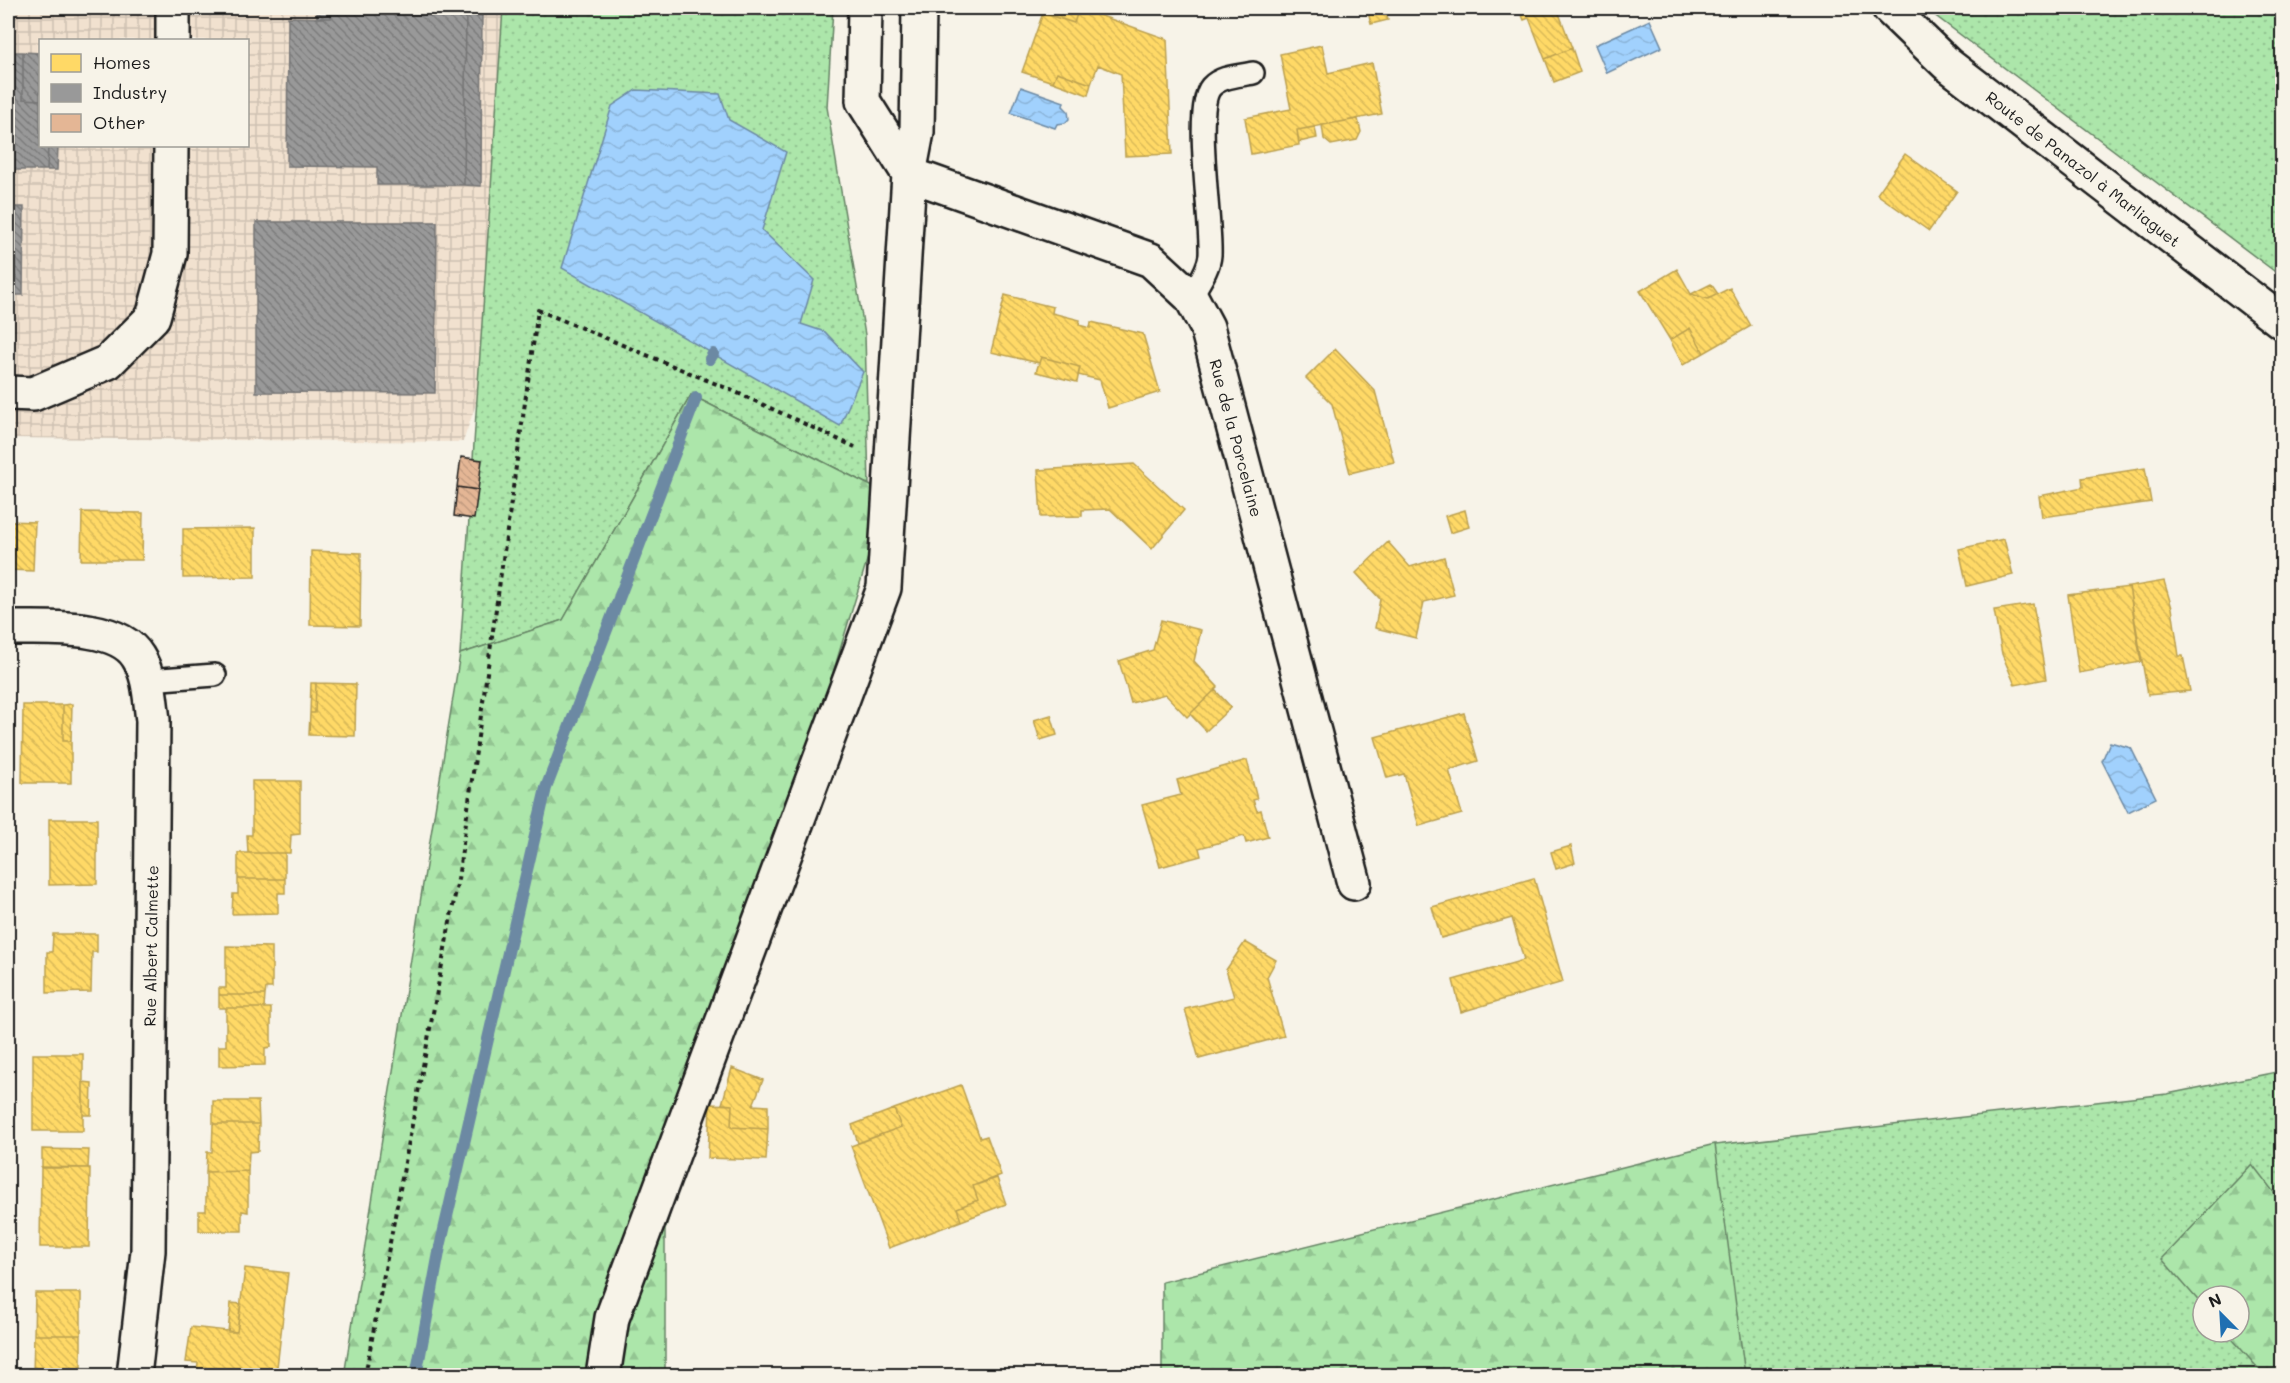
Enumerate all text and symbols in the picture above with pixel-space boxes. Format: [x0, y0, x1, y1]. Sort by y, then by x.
legend [39, 39, 249, 147]
text: Homes [93, 50, 151, 74]
text: Industry [93, 80, 167, 104]
street label: Route de Panazol à Marliaguet [1982, 86, 2185, 251]
text: Other [93, 110, 146, 134]
street label: Rue de la Porcelaine [1205, 357, 1268, 519]
street label: Rue Albert Calmette [139, 865, 162, 1027]
north arrow [2191, 1284, 2251, 1344]
text: N [2205, 1288, 2225, 1312]

